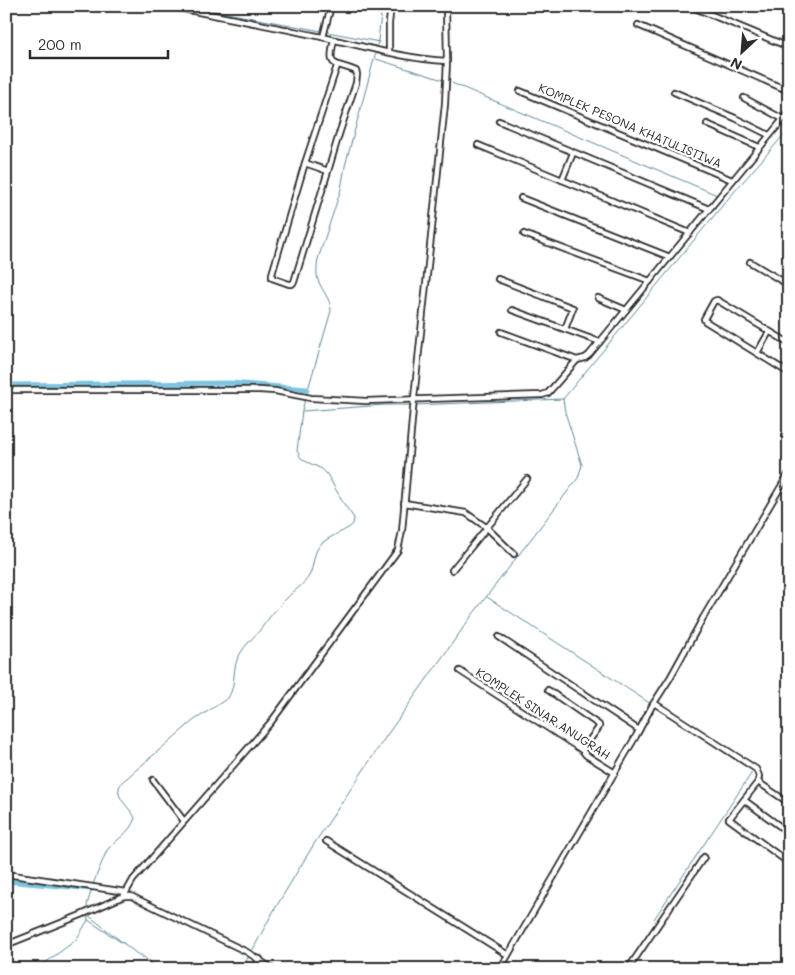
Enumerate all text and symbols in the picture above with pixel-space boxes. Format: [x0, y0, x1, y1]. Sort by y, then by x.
scale bar [30, 28, 168, 60]
north arrow [718, 28, 768, 78]
text: 200 m [38, 34, 82, 54]
text: N [727, 53, 745, 75]
street label: KOMPLEK PESONA KHATULISTIWA [536, 79, 724, 171]
street label: KOMPLEK SINAR ANUGRAH [473, 664, 614, 763]

